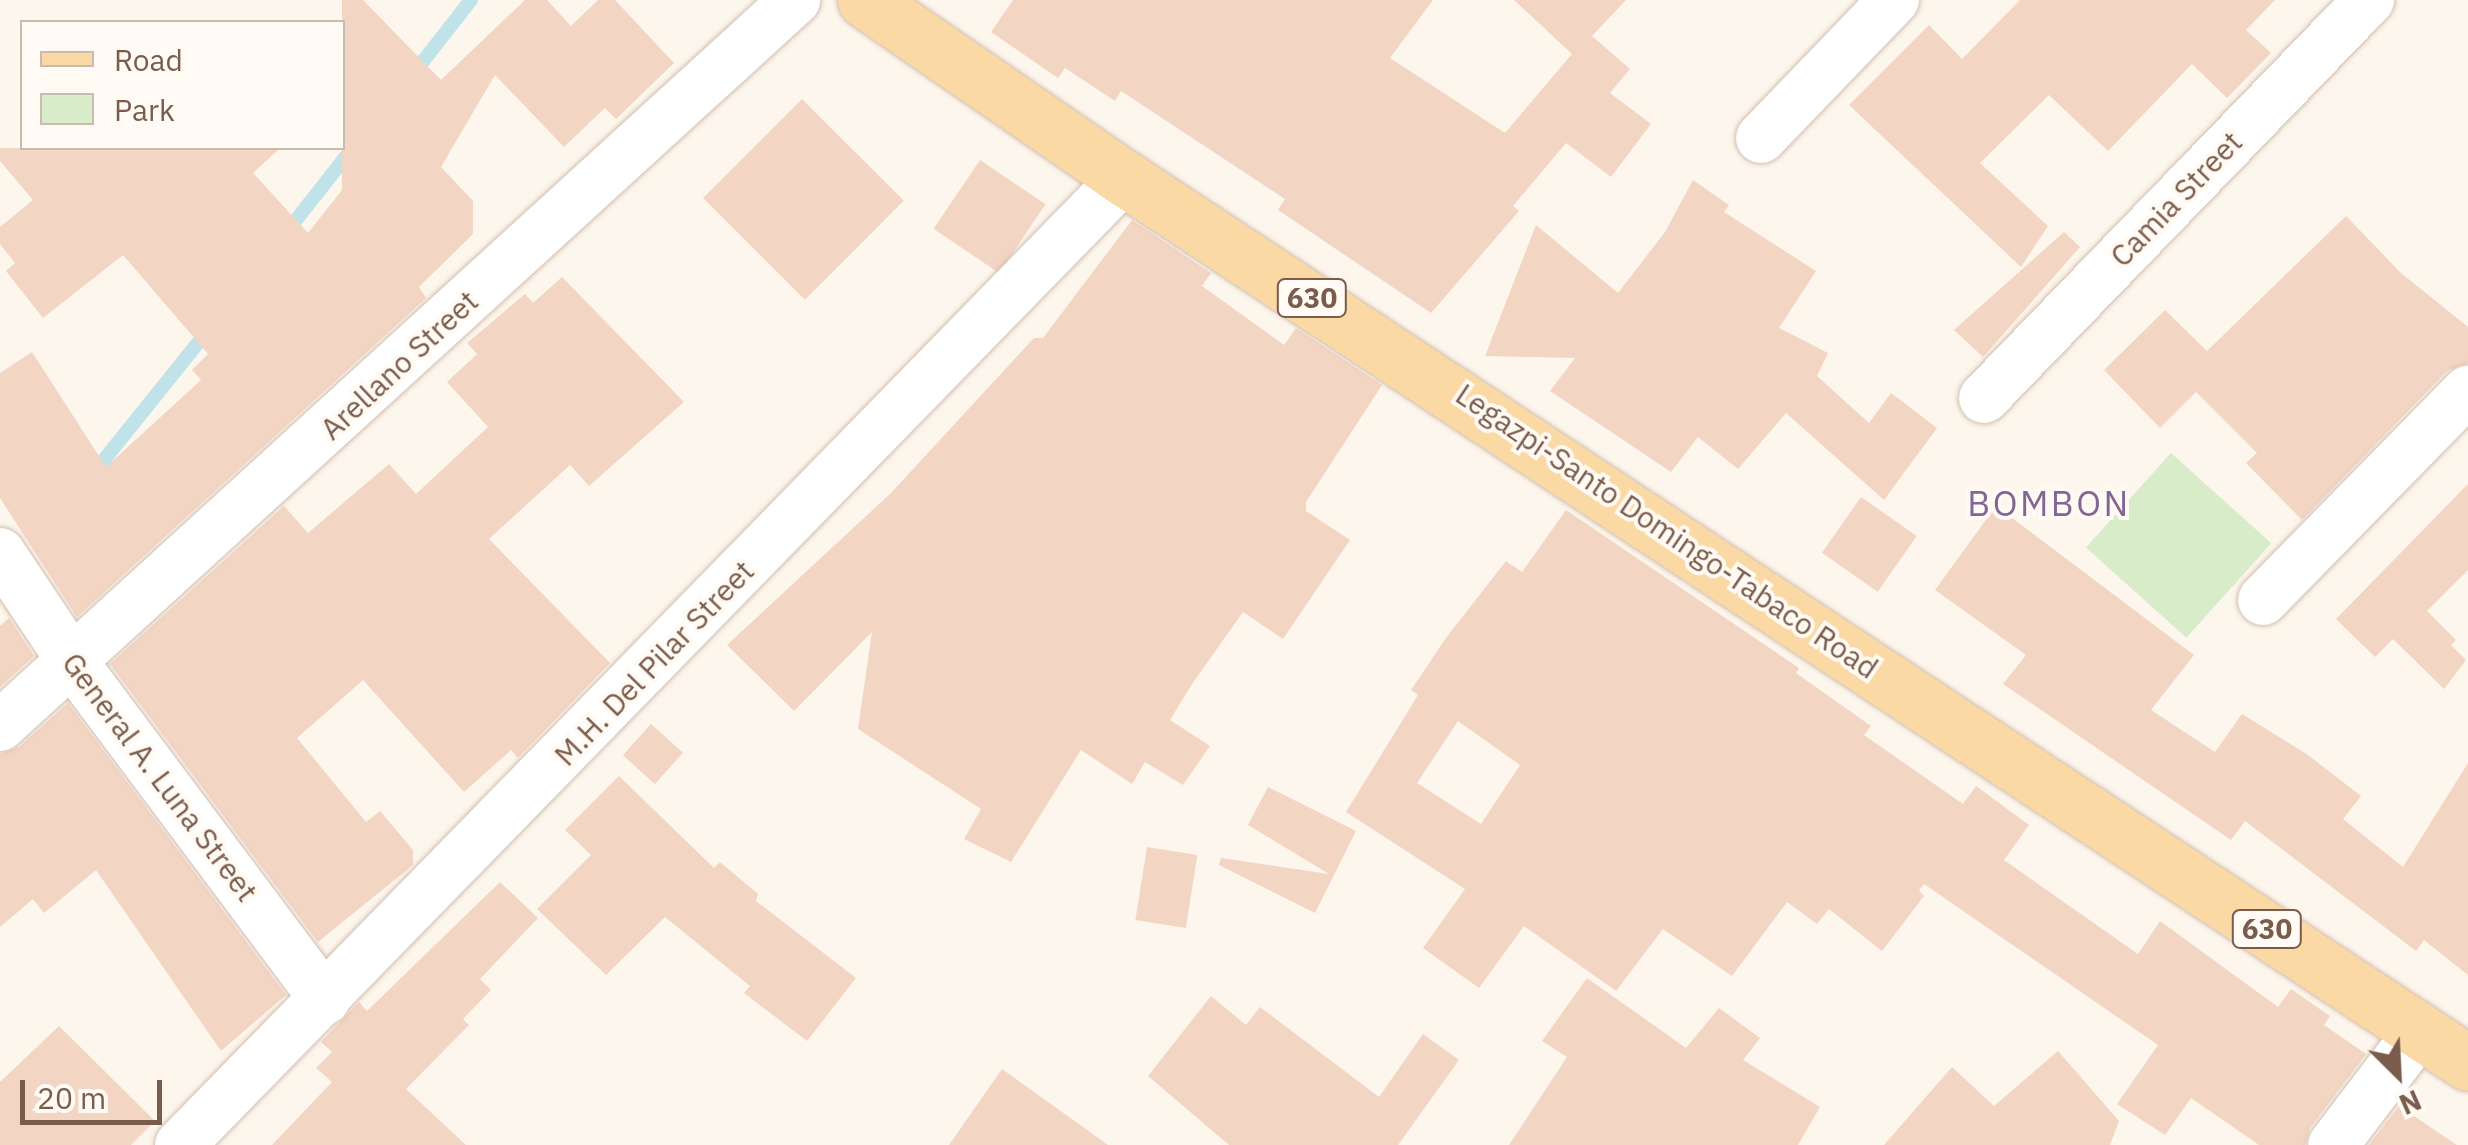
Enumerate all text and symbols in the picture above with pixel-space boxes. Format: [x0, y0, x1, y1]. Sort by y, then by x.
legend [20, 20, 345, 150]
text: Road [114, 40, 183, 79]
text: Park [114, 90, 175, 129]
street label: Camia Street [2103, 124, 2249, 274]
road number: 630 [1274, 275, 1350, 321]
street label: Arellano Street [313, 283, 485, 447]
street label: Legazpi-Santo Domingo-Tabaco Road [1449, 376, 1885, 686]
district label: BOMBON [1967, 482, 2131, 524]
street label: M.H. Del Pilar Street [547, 553, 761, 773]
street label: General A. Luna Street [55, 646, 265, 908]
road number: 630 [2230, 906, 2304, 952]
north arrow [2348, 1025, 2448, 1125]
scale bar [25, 1060, 168, 1122]
text: 20 m [37, 1078, 106, 1117]
text: N [2394, 1082, 2427, 1124]

